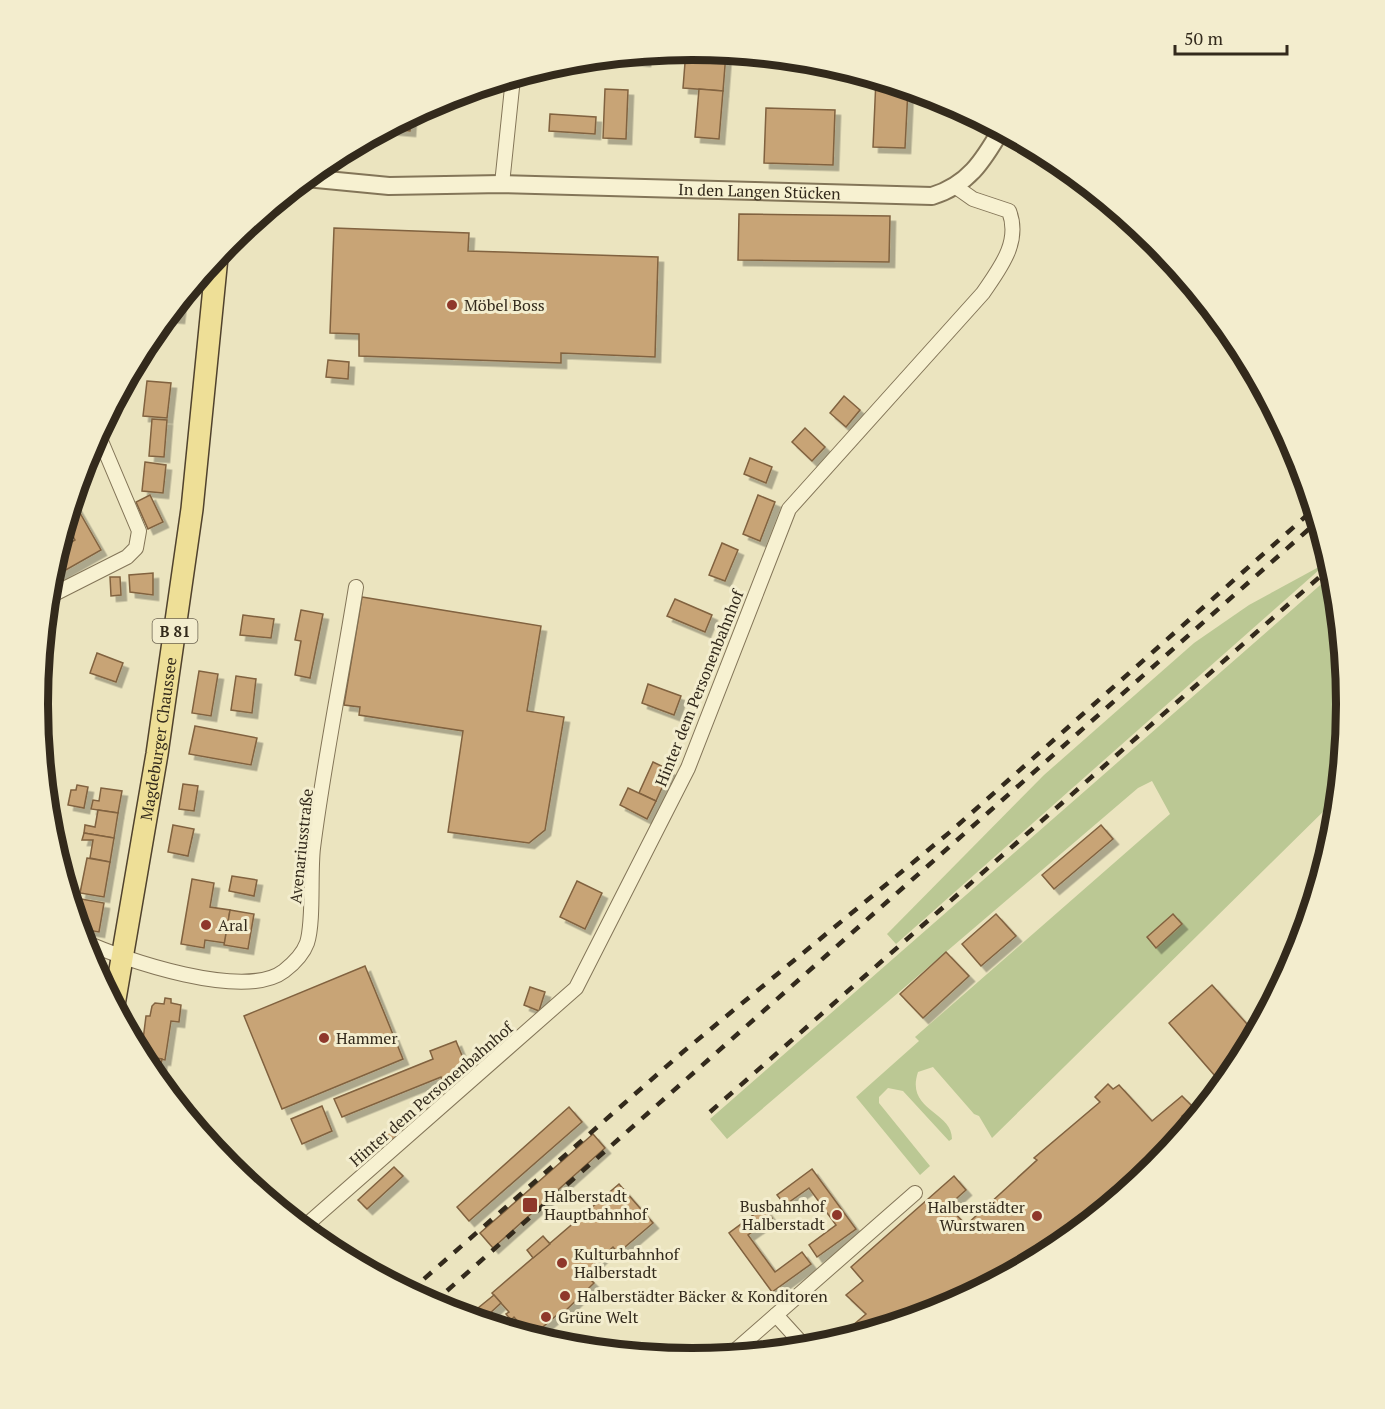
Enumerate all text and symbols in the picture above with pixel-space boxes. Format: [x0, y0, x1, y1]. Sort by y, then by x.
scale bar [1175, 18, 1288, 56]
text: 50 m [1184, 26, 1224, 50]
street label: In den Langen Stücken [678, 178, 842, 204]
place label: Möbel Boss [464, 294, 545, 316]
marker: Möbel Boss [445, 298, 459, 312]
street label: Hinter dem Personenbahnhof [649, 585, 749, 790]
road number: B 81 [152, 619, 198, 643]
street label: Magdeburger Chaussee [135, 656, 182, 822]
street label: Avenariusstraße [284, 787, 318, 905]
place label: Aral [218, 914, 248, 936]
marker: Aral [199, 918, 213, 932]
street label: Hinter dem Personenbahnhof [344, 1016, 519, 1171]
place label: Hammer [336, 1027, 398, 1049]
marker: Hammer [317, 1031, 331, 1045]
place label: Halberstadt Hauptbahnhof [544, 1185, 649, 1225]
place label: Busbahnhof Halberstadt [740, 1195, 827, 1235]
marker: Halberstadt Hauptbahnhof [521, 1196, 539, 1214]
place label: Halberstädter Wurstwaren [928, 1196, 1026, 1236]
marker: Busbahnhof Halberstadt [830, 1208, 844, 1222]
marker: Halberstädter Wurstwaren [1030, 1209, 1044, 1223]
place label: Kulturbahnhof Halberstadt [574, 1243, 681, 1283]
marker: Kulturbahnhof Halberstadt [555, 1256, 569, 1270]
place label: Halberstädter Bäcker & Konditoren [577, 1285, 828, 1307]
marker: Halberstädter Bäcker & Konditoren [558, 1289, 572, 1303]
place label: Grüne Welt [558, 1306, 639, 1328]
marker: Grüne Welt [539, 1310, 553, 1324]

